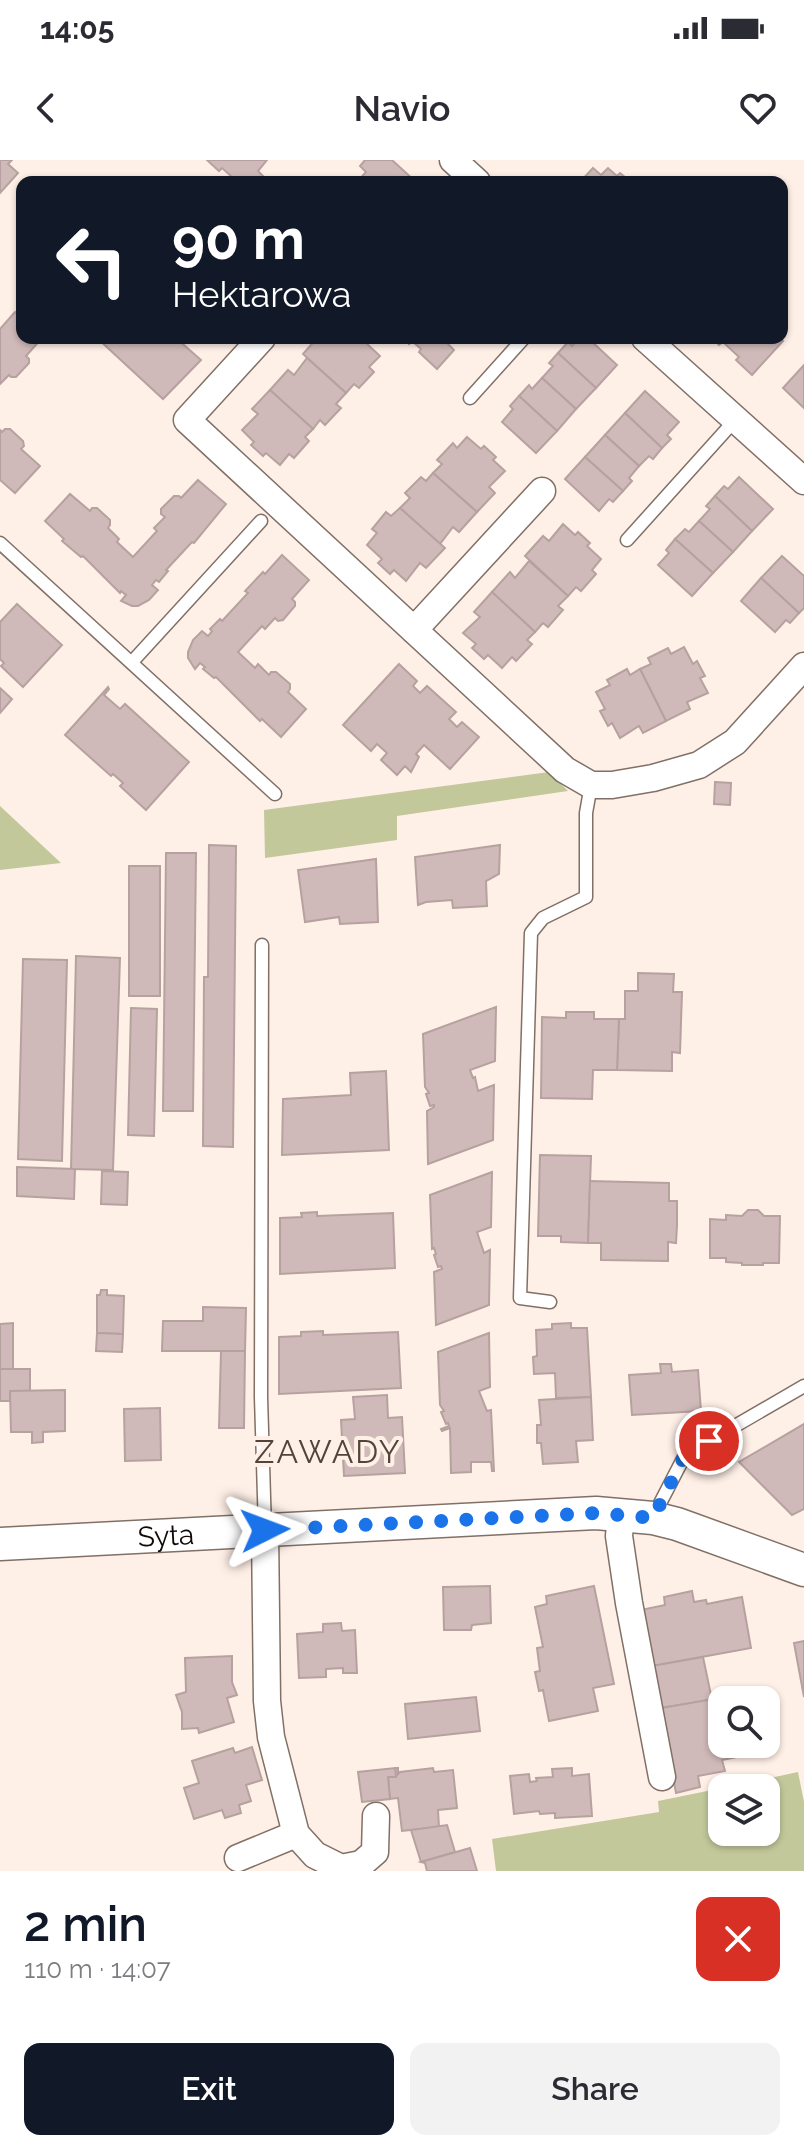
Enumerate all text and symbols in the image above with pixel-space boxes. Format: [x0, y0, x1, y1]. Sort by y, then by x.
text: 14:05 [40, 11, 114, 46]
icon: back [24, 86, 68, 130]
icon: heart [736, 86, 780, 130]
text: Navio [353, 87, 451, 129]
text: 90 m [172, 206, 305, 272]
icon: left [40, 208, 144, 312]
text: Hektarowa [172, 273, 351, 315]
pin [675, 1407, 743, 1475]
icon: arrive [687, 1419, 731, 1463]
district label: ZAWADY [254, 1433, 402, 1470]
position arrow [223, 1488, 307, 1572]
street label: Syta [137, 1518, 195, 1554]
map controls [708, 1686, 780, 1846]
button: search [708, 1686, 780, 1758]
button: layers [708, 1774, 780, 1846]
text: 2 min [24, 1896, 147, 1952]
button: close [696, 1897, 780, 1981]
text: 110 m · 14:07 [24, 1954, 171, 1984]
button: Exit [24, 2043, 394, 2135]
button: Share [410, 2043, 780, 2135]

